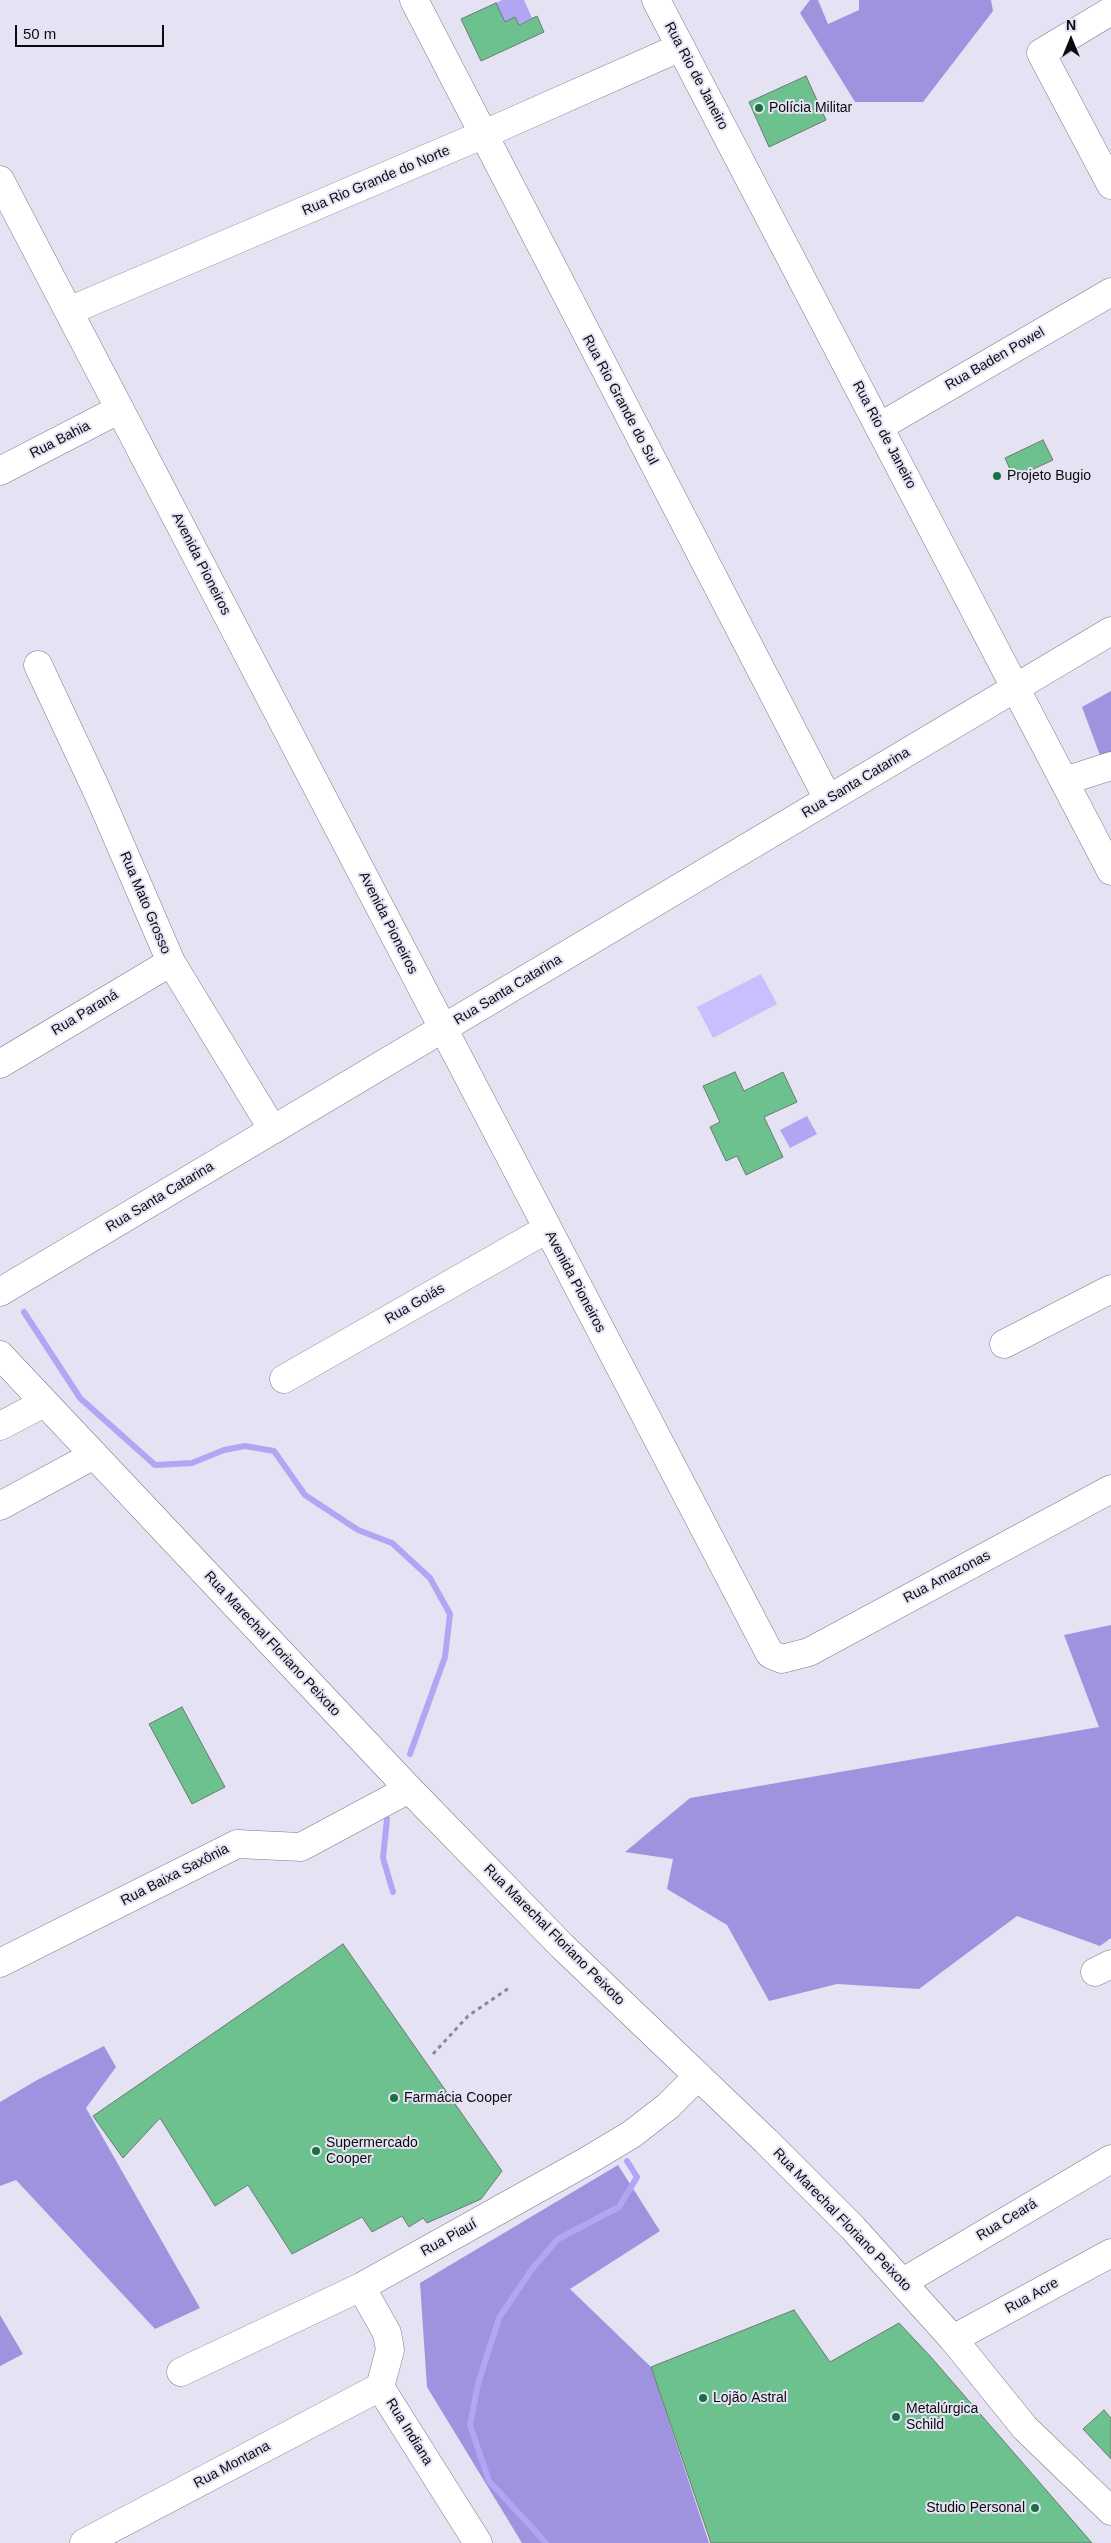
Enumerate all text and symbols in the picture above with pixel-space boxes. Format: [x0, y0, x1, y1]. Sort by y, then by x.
scale bar [18, 15, 166, 47]
north arrow [1046, 15, 1096, 65]
text: N [1066, 17, 1076, 33]
street label: Rua Rio de Janeiro [660, 19, 732, 133]
text: 50 m [23, 25, 56, 42]
place label: Polícia Militar [769, 100, 852, 116]
marker: Polícia Militar [753, 102, 765, 114]
street label: Rua Rio Grande do Norte [300, 142, 452, 220]
street label: Rua Baden Powel [942, 324, 1048, 394]
street label: Rua Rio Grande do Sul [579, 332, 661, 468]
street label: Rua Rio de Janeiro [848, 378, 920, 492]
street label: Rua Bahia [27, 418, 93, 462]
place label: Projeto Bugio [1007, 468, 1091, 484]
marker: Projeto Bugio [991, 470, 1003, 482]
street label: Avenida Pioneiros [168, 510, 234, 618]
street label: Rua Santa Catarina [799, 744, 913, 822]
street label: Rua Mato Grosso [116, 849, 174, 957]
street label: Avenida Pioneiros [355, 869, 421, 977]
street label: Rua Santa Catarina [451, 951, 565, 1029]
street label: Rua Paraná [49, 987, 121, 1039]
street label: Rua Santa Catarina [103, 1158, 217, 1236]
street label: Avenida Pioneiros [541, 1228, 609, 1336]
street label: Rua Goiás [382, 1280, 448, 1328]
street label: Rua Amazonas [901, 1547, 993, 1607]
street label: Rua Marechal Floriano Peixoto [200, 1568, 344, 1720]
street label: Rua Baixa Saxônia [118, 1840, 232, 1910]
street label: Rua Marechal Floriano Peixoto [480, 1861, 628, 2009]
place label: Farmácia Cooper [404, 2090, 512, 2106]
marker: Farmácia Cooper [388, 2092, 400, 2104]
place label: Supermercado Cooper [326, 2135, 418, 2168]
marker: Supermercado Cooper [310, 2145, 322, 2157]
street label: Rua Marechal Floriano Peixoto [769, 2145, 915, 2295]
street label: Rua Ceará [974, 2195, 1040, 2245]
street label: Rua Piauí [418, 2216, 480, 2260]
street label: Rua Acre [1002, 2275, 1062, 2317]
place label: Lojão Astral [713, 2390, 787, 2406]
marker: Lojão Astral [697, 2392, 709, 2404]
street label: Rua Indiana [382, 2396, 436, 2468]
place label: Metalúrgica Schild [906, 2401, 978, 2434]
marker: Metalúrgica Schild [890, 2411, 902, 2423]
street label: Rua Montana [191, 2438, 273, 2492]
place label: Studio Personal [926, 2500, 1025, 2516]
marker: Studio Personal [1029, 2502, 1041, 2514]

